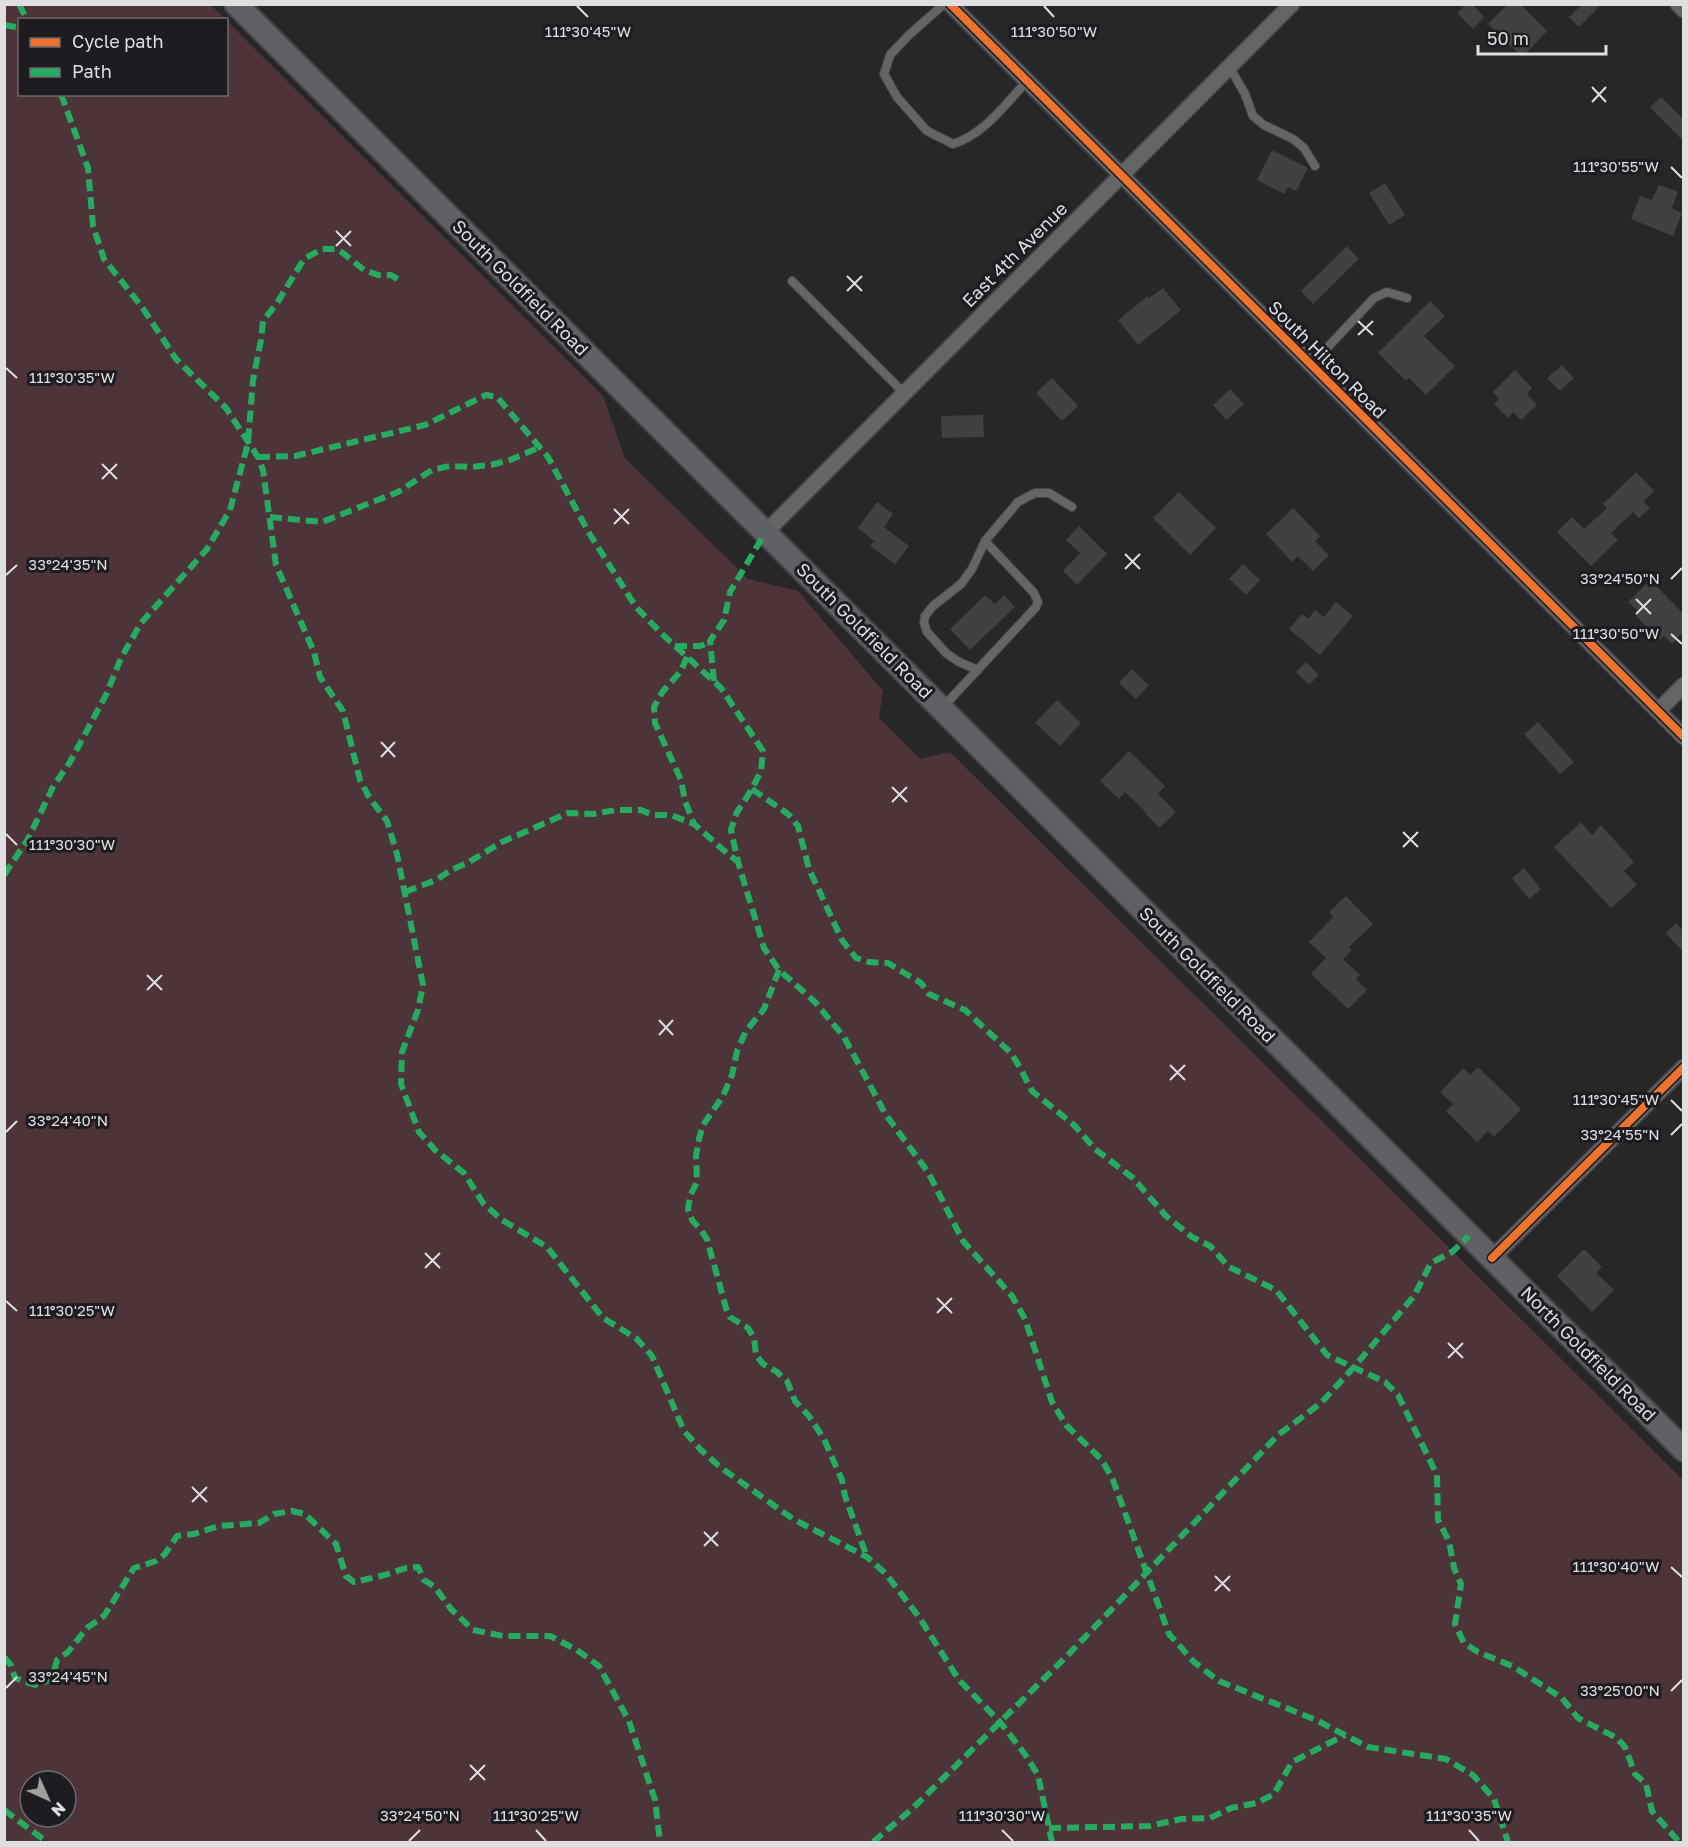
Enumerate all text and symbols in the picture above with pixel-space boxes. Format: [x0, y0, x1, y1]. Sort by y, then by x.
legend [18, 18, 228, 96]
scale bar [1478, 18, 1606, 56]
text: 111°30'45"W [545, 22, 631, 40]
text: 111°30'50"W [1011, 22, 1097, 40]
text: 50 m [1487, 27, 1529, 49]
text: Cycle path [72, 30, 164, 52]
text: Path [72, 60, 112, 82]
text: 111°30'55"W [1573, 157, 1659, 175]
street label: East 4th Avenue [957, 197, 1071, 311]
street label: South Goldfield Road [448, 215, 593, 360]
street label: South Hilton Road [1264, 296, 1391, 423]
text: 111°30'35"W [29, 368, 115, 386]
text: 33°24'35"N [28, 555, 108, 573]
street label: South Goldfield Road [792, 558, 937, 703]
text: 33°24'50"N [1580, 569, 1660, 587]
text: 111°30'50"W [1573, 624, 1659, 642]
text: 111°30'30"W [29, 835, 115, 853]
street label: South Goldfield Road [1135, 902, 1280, 1047]
text: 111°30'45"W [1573, 1090, 1659, 1108]
text: 33°24'40"N [28, 1111, 108, 1129]
text: 33°24'55"N [1580, 1125, 1660, 1143]
street label: North Goldfield Road [1517, 1281, 1661, 1425]
text: 111°30'25"W [29, 1301, 115, 1319]
text: 111°30'40"W [1573, 1557, 1659, 1575]
text: 33°24'45"N [28, 1667, 108, 1685]
text: 33°25'00"N [1580, 1681, 1660, 1699]
north arrow [18, 1769, 78, 1829]
text: N [47, 1798, 70, 1821]
text: 33°24'50"N [380, 1806, 460, 1824]
text: 111°30'25"W [493, 1806, 579, 1824]
text: 111°30'30"W [959, 1806, 1045, 1824]
text: 111°30'35"W [1426, 1806, 1512, 1824]

